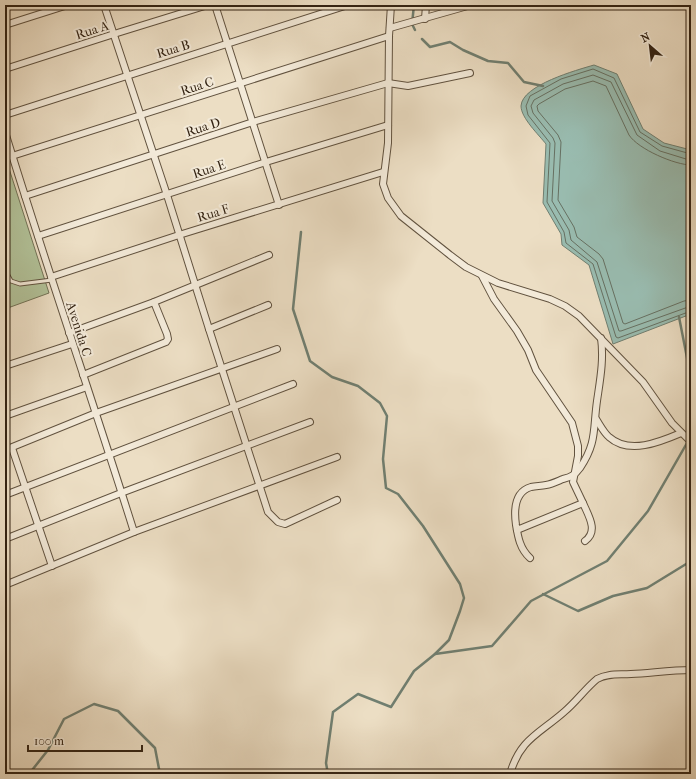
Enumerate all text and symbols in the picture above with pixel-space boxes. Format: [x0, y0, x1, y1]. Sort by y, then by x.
street label: Rua A [74, 17, 111, 42]
north arrow [630, 26, 670, 66]
text: N [639, 30, 653, 45]
street label: Rua B [155, 37, 191, 61]
street label: Rua C [178, 74, 216, 98]
street label: Rua D [184, 114, 222, 140]
street label: Rua E [191, 157, 227, 181]
street label: Rua F [195, 201, 231, 225]
street label: Avenida C [63, 299, 95, 359]
scale bar [28, 727, 142, 753]
text: 100 m [34, 734, 64, 748]

